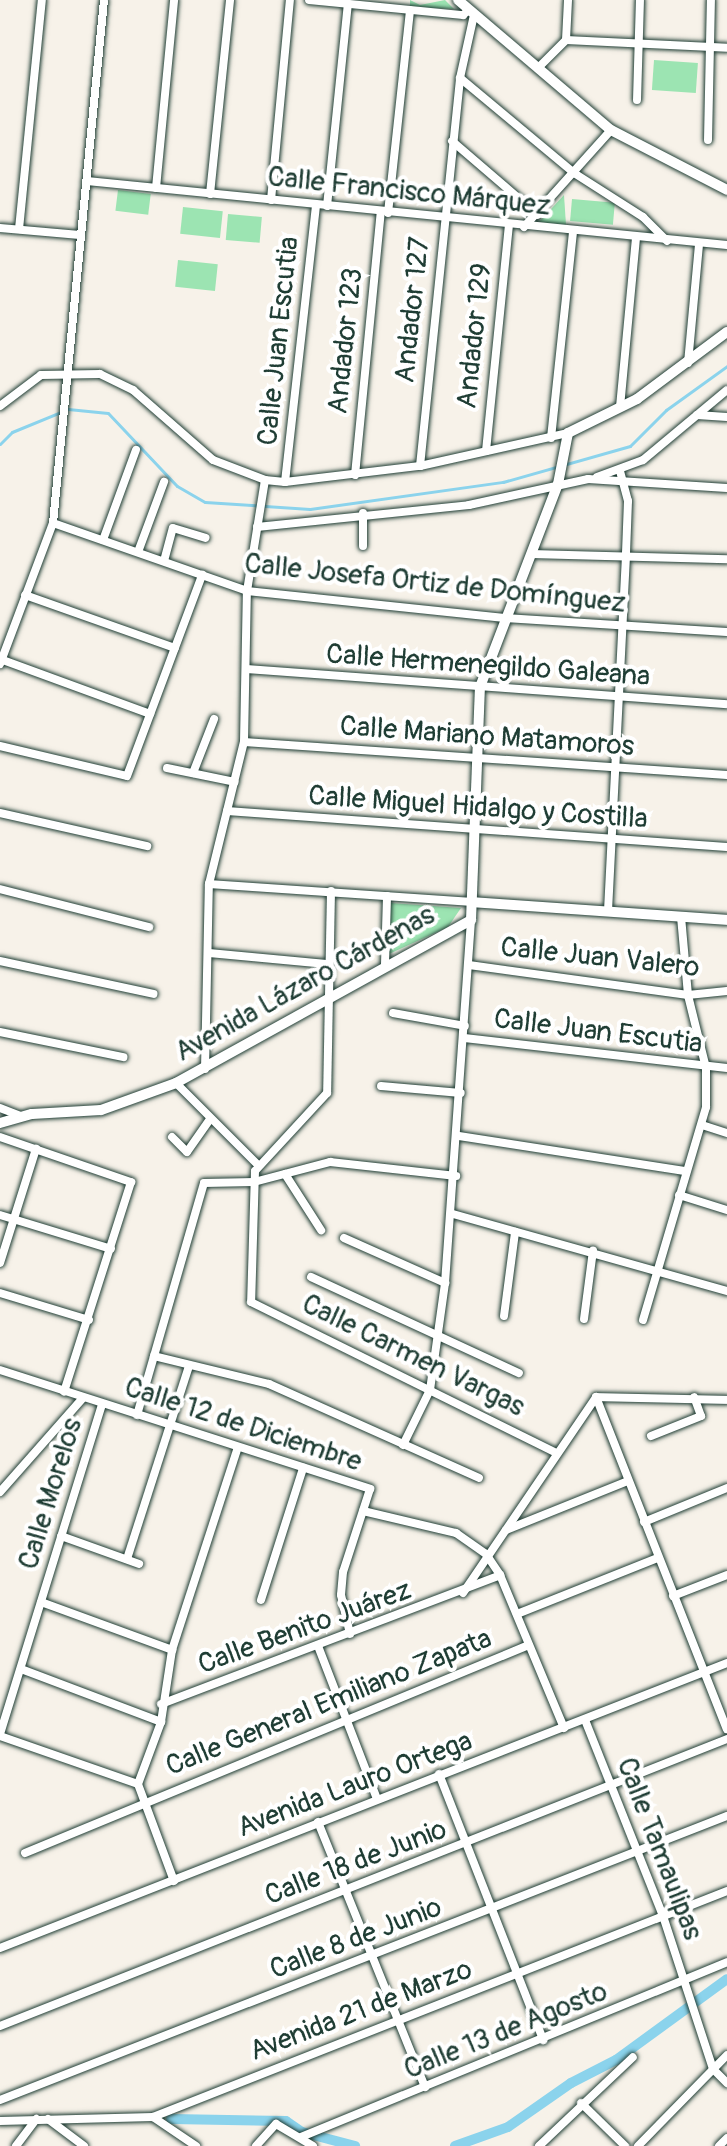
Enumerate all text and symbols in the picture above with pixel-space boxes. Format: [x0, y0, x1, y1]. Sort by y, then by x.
street label: Calle Francisco Márquez [266, 160, 552, 224]
street label: Calle Juan Escutia [251, 235, 307, 447]
street label: Andador 127 [389, 235, 437, 385]
street label: Andador 129 [451, 262, 499, 410]
street label: Andador 123 [322, 266, 370, 416]
street label: Calle Josefa Ortiz de Domínguez [243, 547, 627, 621]
street label: Calle Hermenegildo Galeana [325, 638, 651, 694]
street label: Calle Mariano Matamoros [339, 710, 635, 764]
street label: Calle Miguel Hidalgo y Costilla [307, 779, 649, 837]
street label: Avenida Lázaro Cárdenas [169, 899, 441, 1069]
street label: Calle Juan Valero [499, 931, 701, 985]
street label: Calle Juan Escutia [492, 1003, 704, 1061]
street label: Calle Carmen Vargas [296, 1288, 530, 1424]
street label: Calle 12 de Diciembre [120, 1371, 366, 1479]
street label: Calle Morelos [12, 1414, 90, 1574]
street label: Calle Benito Juárez [194, 1574, 416, 1682]
street label: Calle General Emiliano Zapata [161, 1622, 497, 1784]
street label: Avenida Lauro Ortega [233, 1725, 477, 1845]
street label: Calle Tamaulipas [609, 1753, 709, 1945]
street label: Calle 18 de Junio [260, 1813, 452, 1913]
street label: Calle 8 de Junio [266, 1891, 446, 1987]
street label: Avenida 21 de Marzo [245, 1953, 477, 2069]
street label: Calle 13 de Agosto [399, 1975, 613, 2087]

